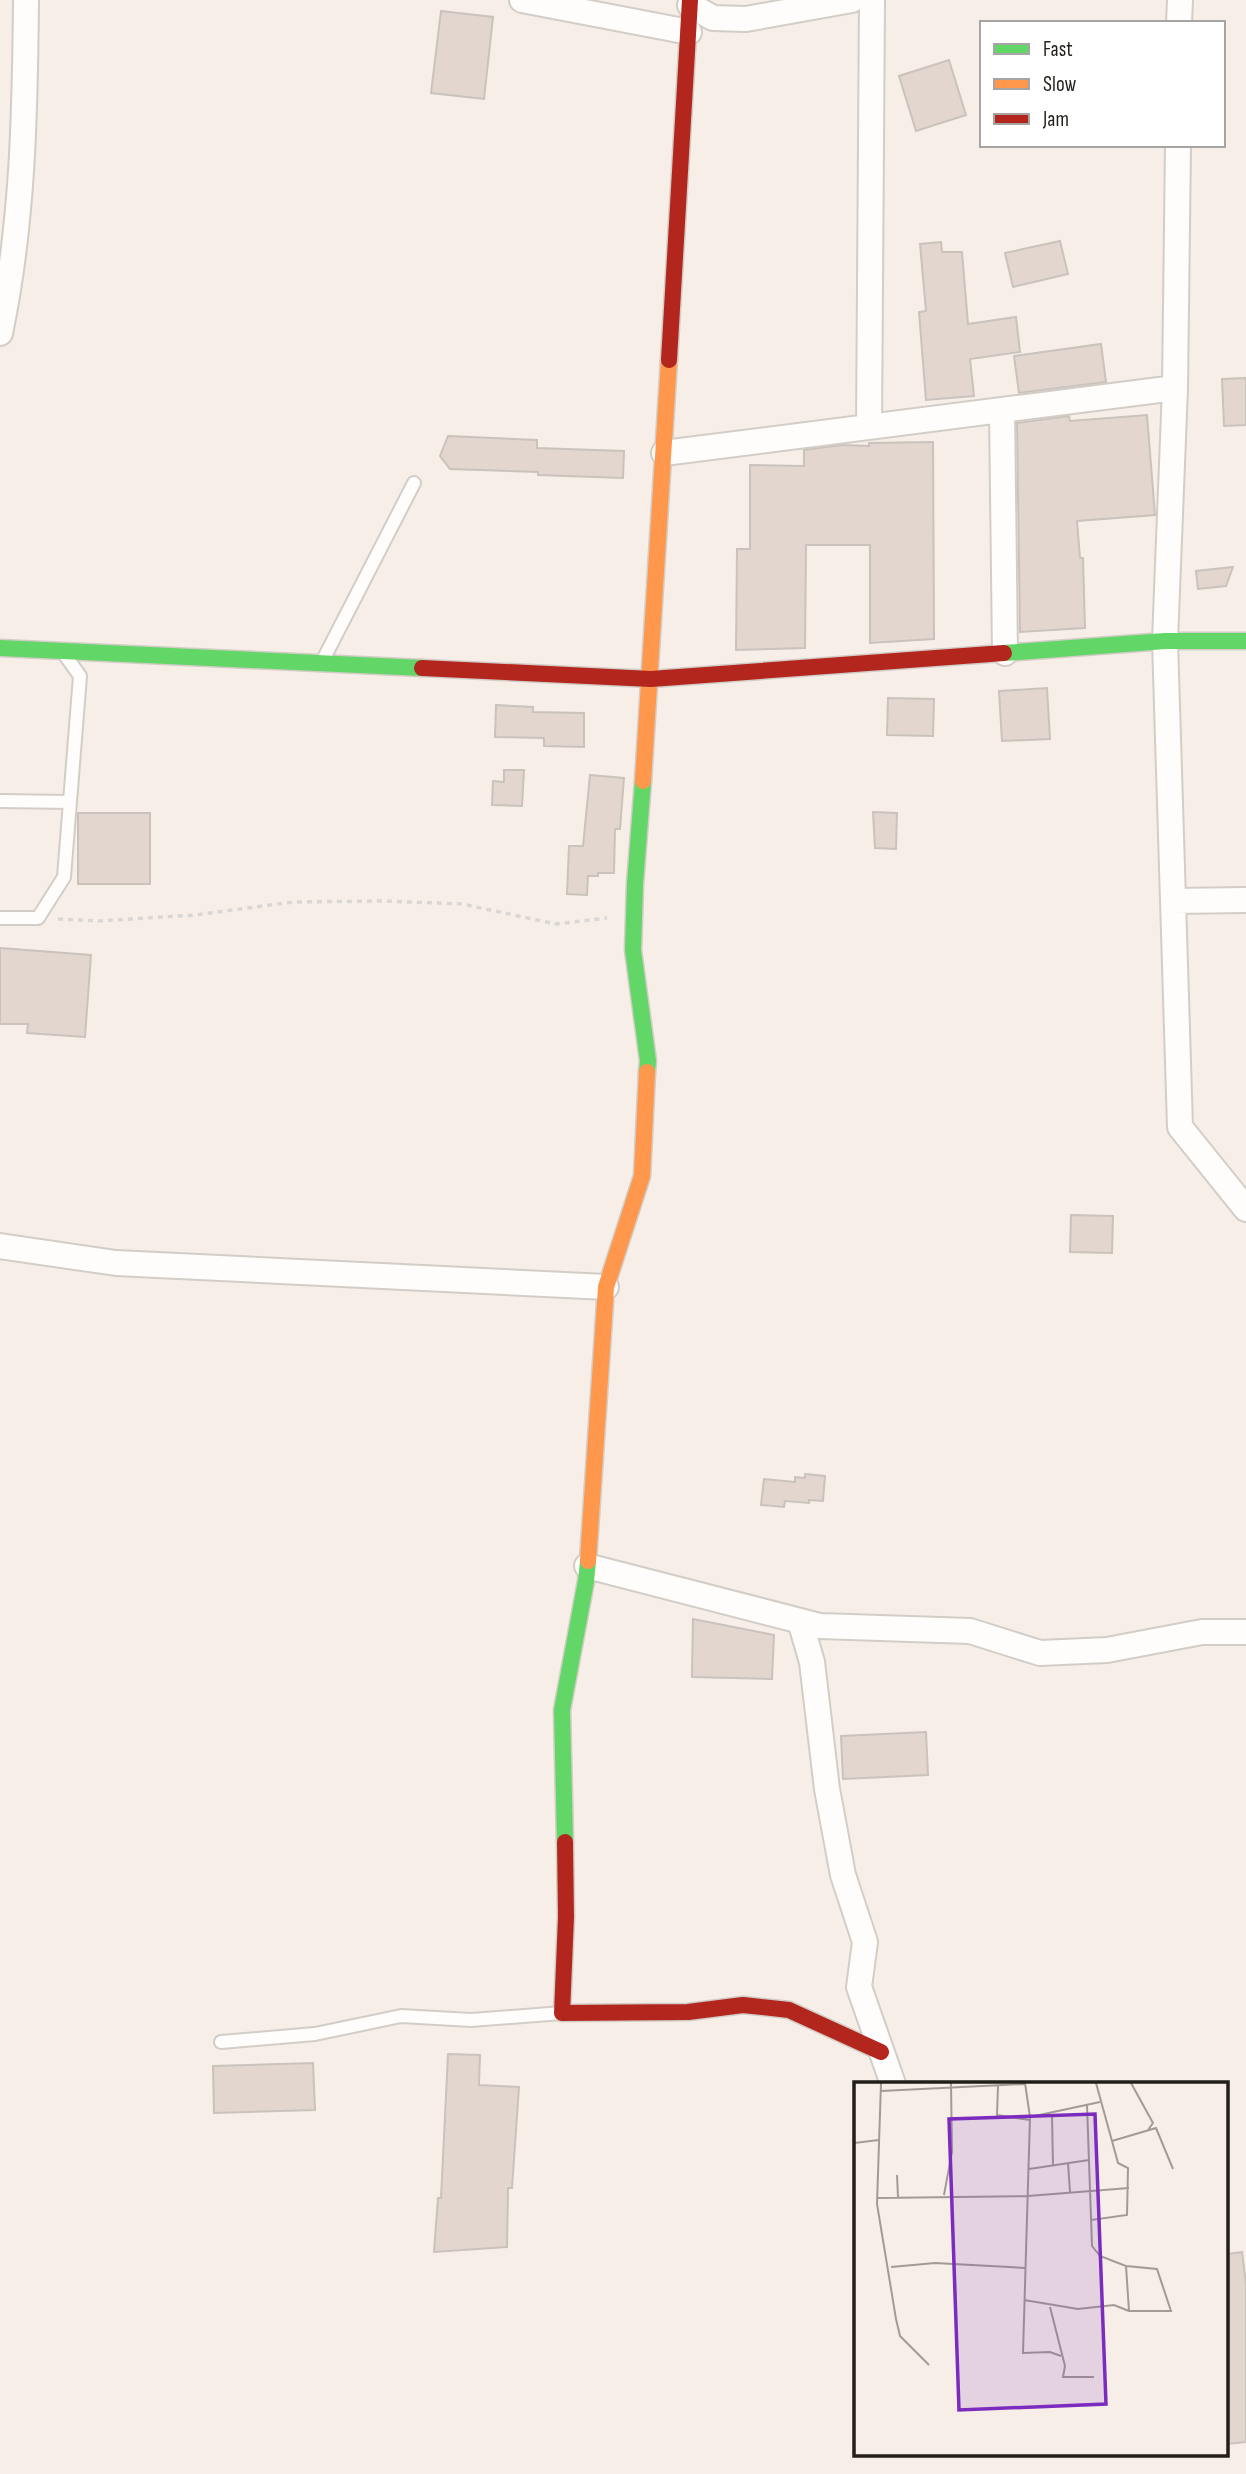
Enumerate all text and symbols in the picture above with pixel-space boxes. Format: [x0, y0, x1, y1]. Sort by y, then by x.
legend [980, 21, 1225, 147]
text: Fast [1043, 37, 1073, 62]
text: Slow [1043, 72, 1077, 97]
text: Jam [1042, 107, 1069, 132]
inset map [854, 2082, 1228, 2456]

